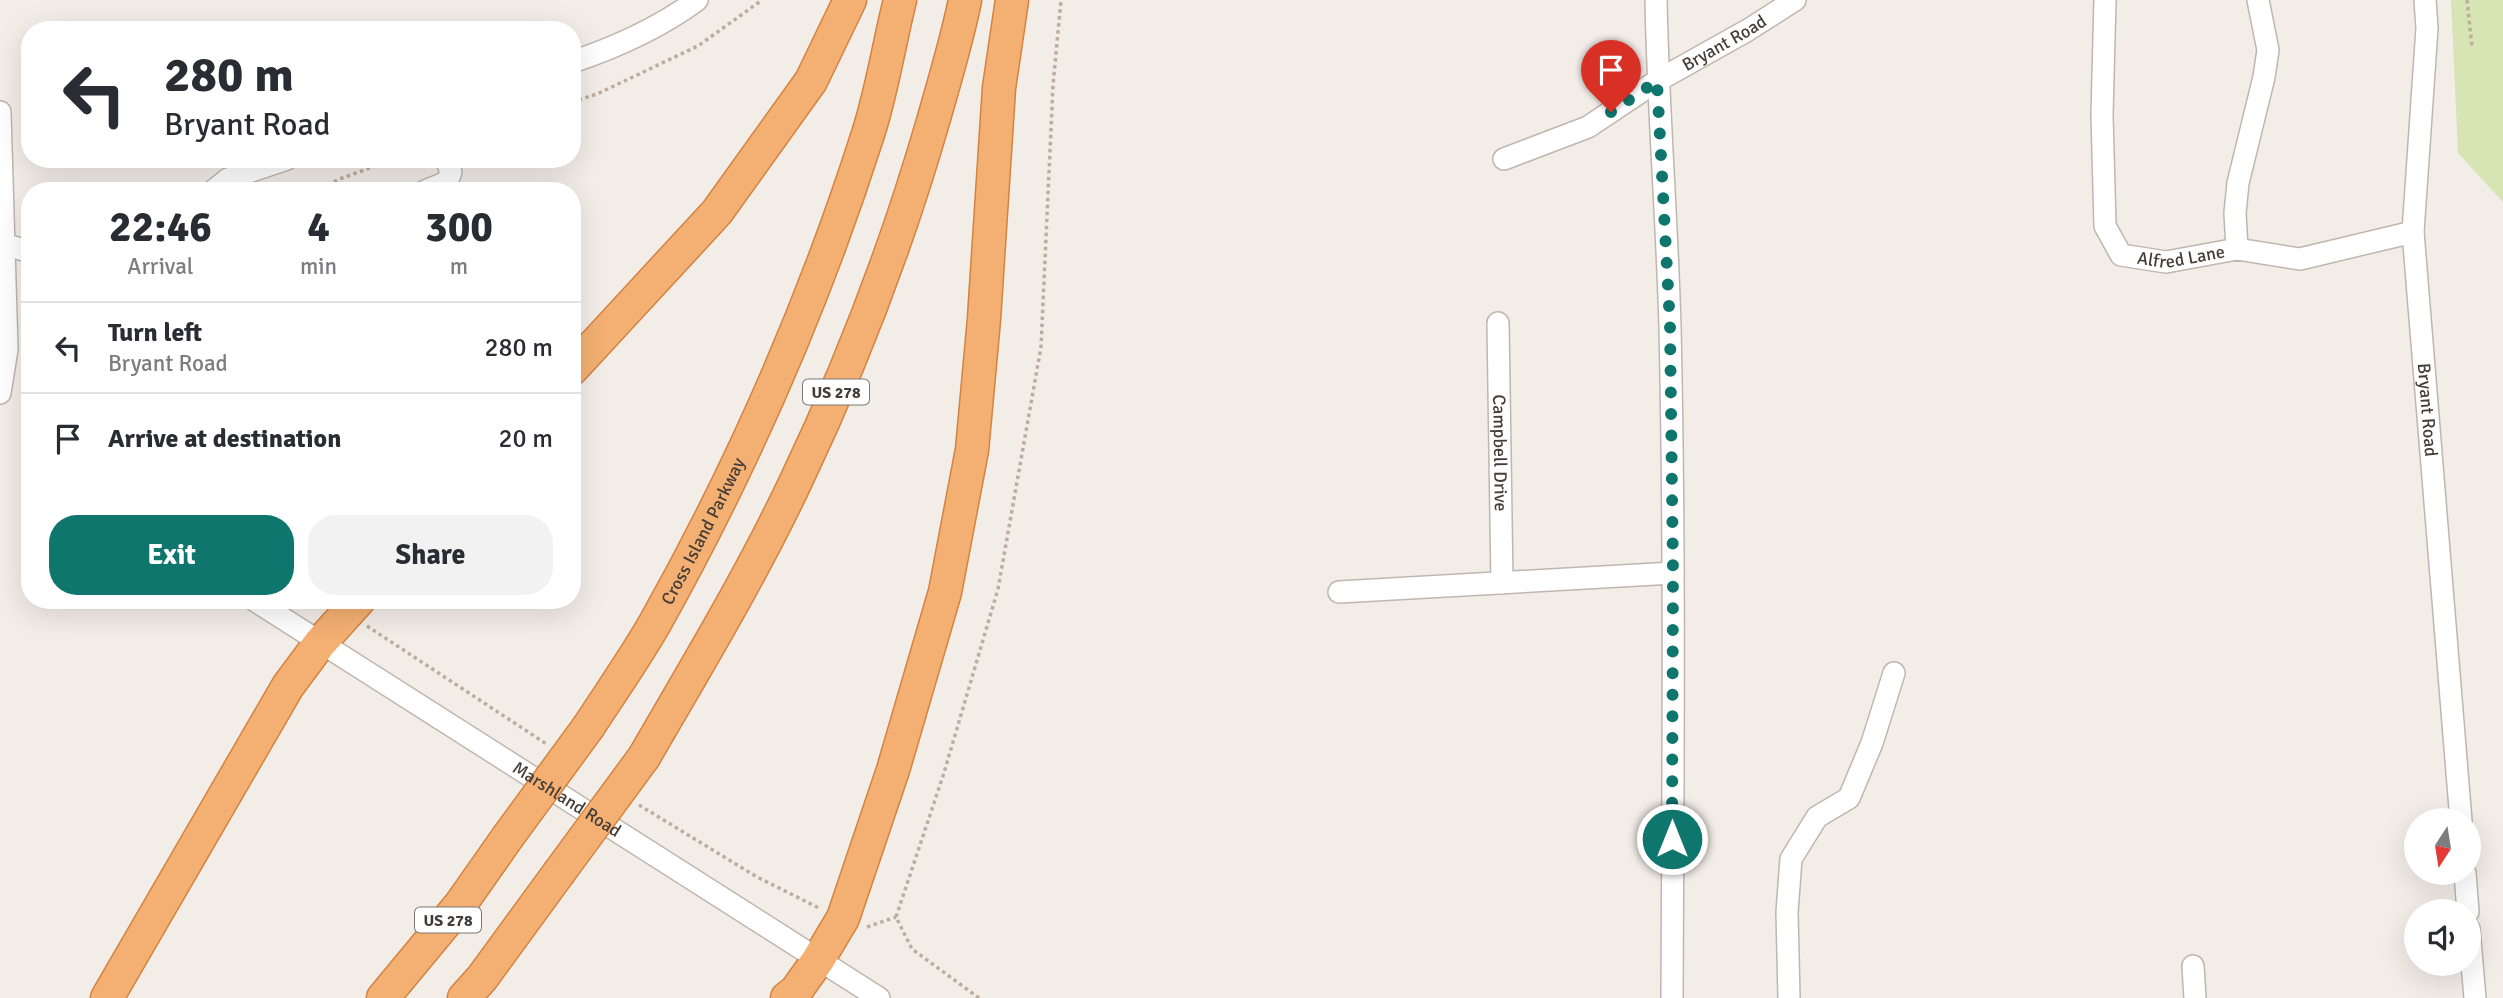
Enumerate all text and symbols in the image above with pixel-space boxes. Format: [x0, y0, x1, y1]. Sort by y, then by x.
street label: Bryant Road [1678, 10, 1771, 76]
pin [1581, 40, 1641, 112]
text: 280 m [164, 45, 294, 105]
icon: left [49, 49, 140, 140]
icon: arrive [1592, 51, 1630, 89]
text: Bryant Road [164, 105, 330, 144]
text: 22:46 [109, 202, 212, 253]
text: 4 [307, 202, 330, 253]
text: 300 [425, 202, 493, 253]
street label: Alfred Lane [2136, 240, 2226, 273]
text: Arrival [127, 252, 194, 281]
text: min [300, 252, 337, 281]
text: m [450, 252, 468, 281]
text: Turn left [108, 317, 202, 349]
icon: left [49, 329, 87, 367]
text: 280 m [484, 332, 553, 364]
text: Bryant Road [108, 349, 228, 378]
street label: Bryant Road [2413, 362, 2442, 457]
road number: US 278 [803, 380, 869, 404]
street label: Campbell Drive [1488, 394, 1512, 512]
icon: arrive [49, 420, 87, 458]
text: Arrive at destination [108, 423, 341, 455]
text: 20 m [498, 423, 553, 455]
street label: Cross Island Parkway [656, 454, 750, 609]
button: Exit [49, 515, 294, 595]
button: Share [308, 515, 553, 595]
street label: Marshland Road [509, 757, 625, 842]
position arrow [1635, 802, 1709, 876]
north arrow [2404, 808, 2482, 886]
map controls [2404, 808, 2481, 976]
button: sound [2404, 899, 2481, 976]
road number: US 278 [415, 908, 481, 932]

